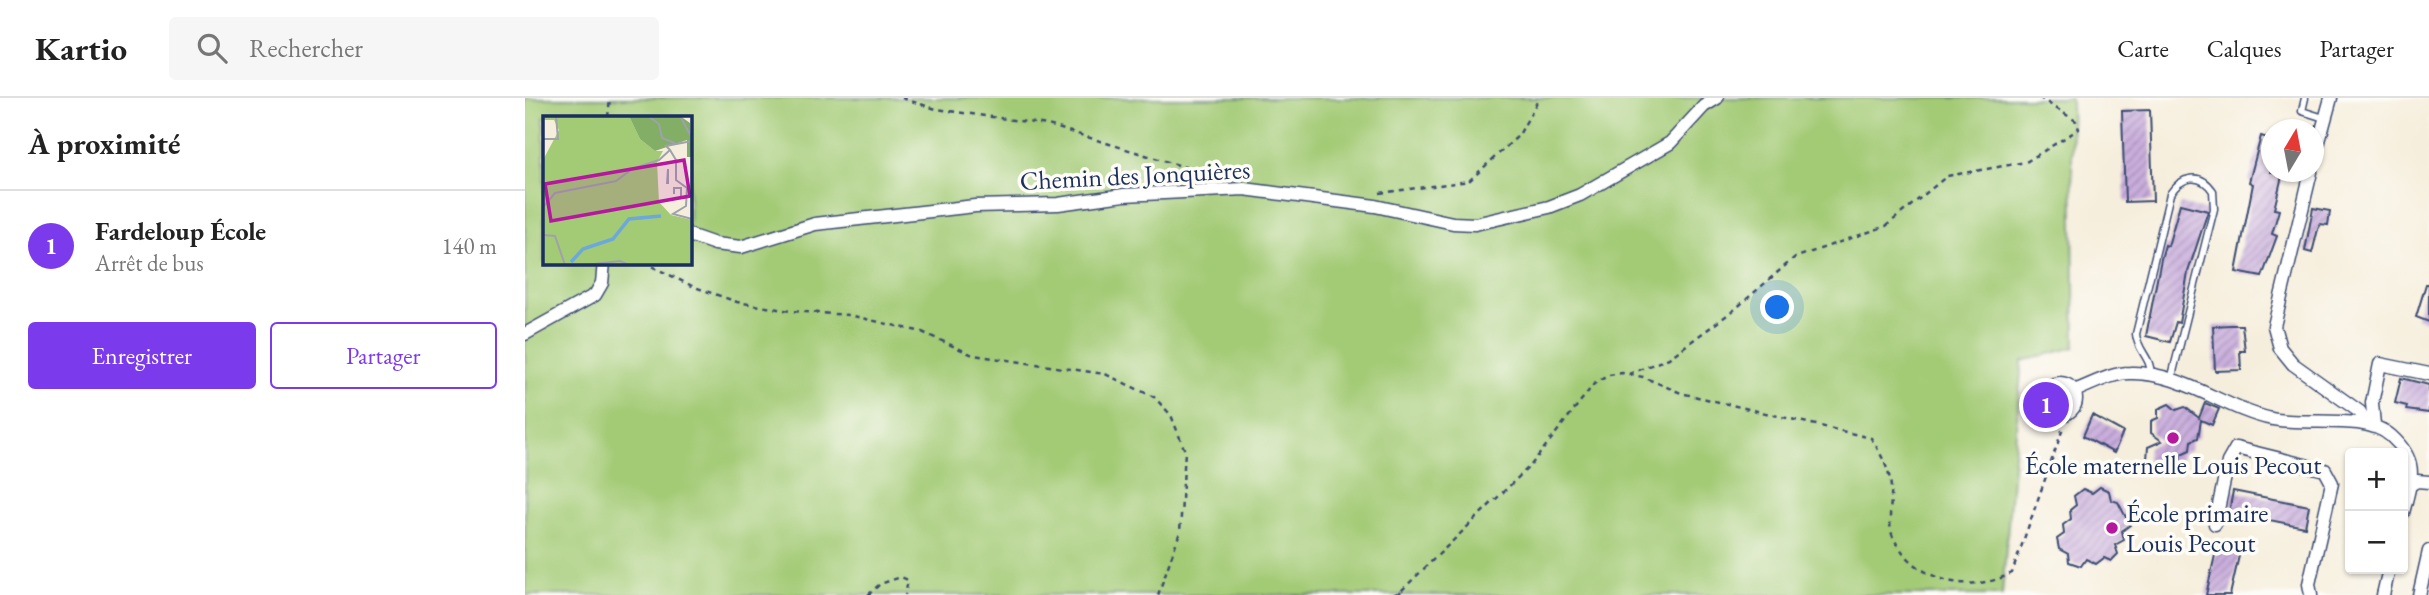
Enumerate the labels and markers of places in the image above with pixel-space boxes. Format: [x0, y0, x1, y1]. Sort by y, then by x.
pin: 1 [2023, 379, 2069, 431]
marker: École maternelle Louis Pecout [2165, 430, 2181, 446]
place label: École maternelle Louis Pecout [2025, 448, 2321, 482]
place label: École primaire Louis Pecout [2126, 496, 2268, 560]
marker: École primaire Louis Pecout [2104, 520, 2120, 536]

